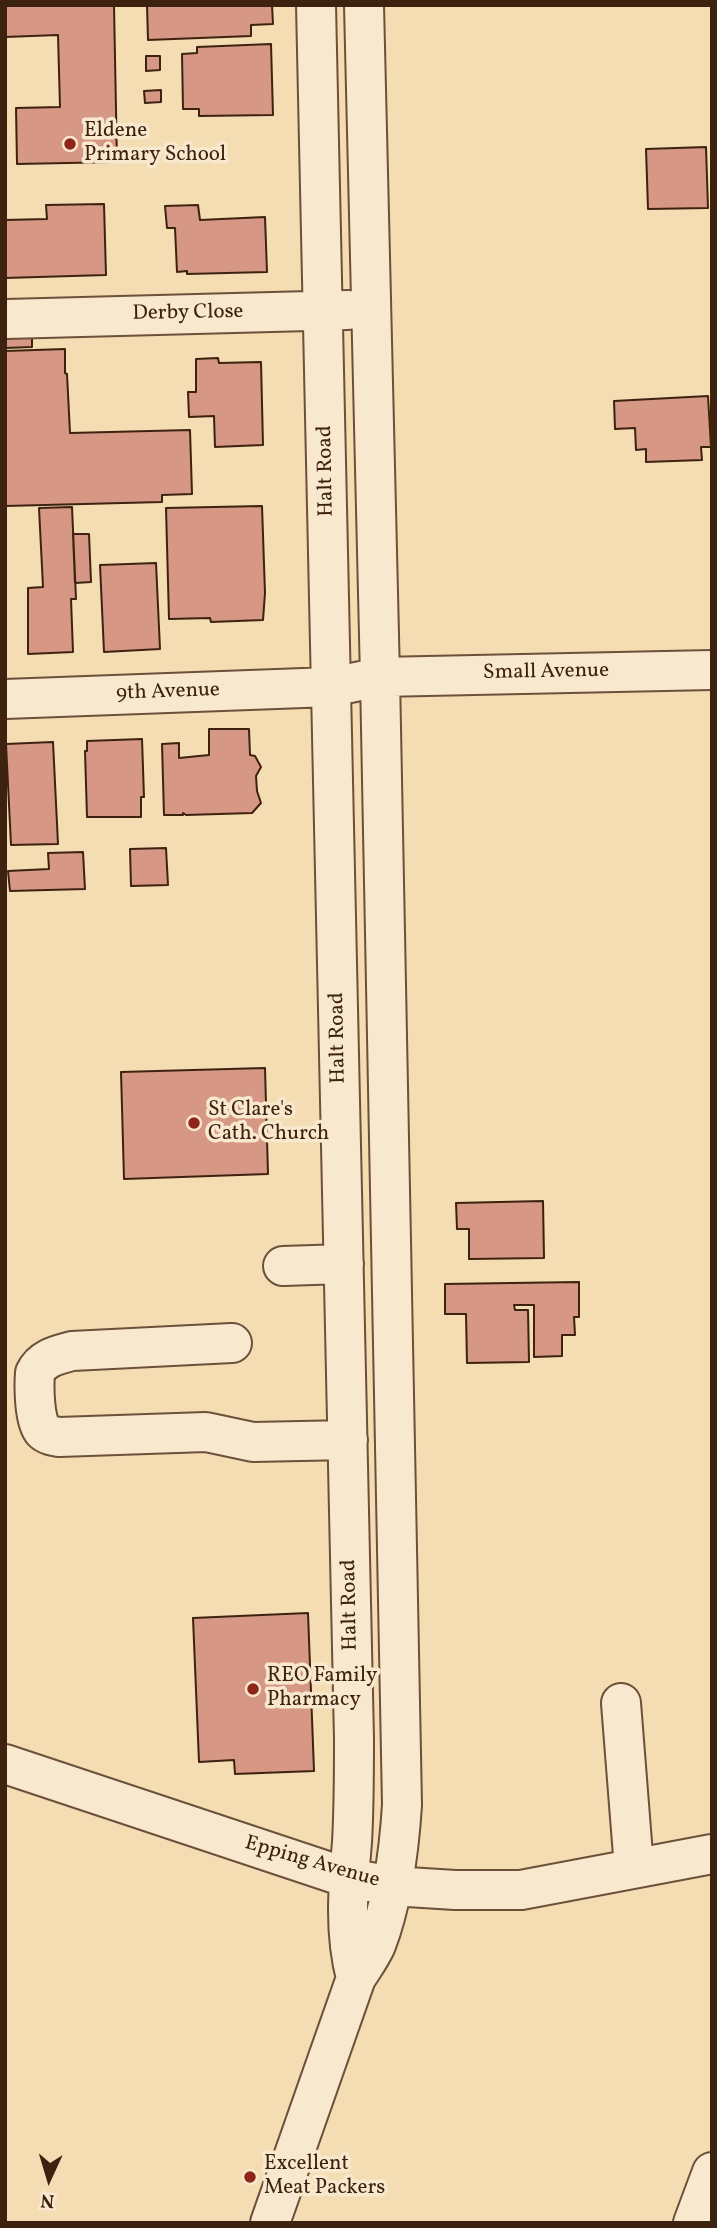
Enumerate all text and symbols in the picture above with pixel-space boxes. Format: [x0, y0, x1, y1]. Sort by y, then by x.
place label: Eldene Primary School [84, 119, 226, 169]
marker: Eldene Primary School [62, 136, 78, 152]
street label: Derby Close [132, 300, 244, 328]
street label: Halt Road [314, 425, 340, 517]
street label: Small Avenue [483, 659, 609, 687]
street label: 9th Avenue [116, 679, 220, 707]
street label: Halt Road [326, 992, 352, 1084]
place label: St Clare's Cath. Church [208, 1098, 329, 1148]
marker: St Clare's Cath. Church [186, 1115, 202, 1131]
street label: Halt Road [338, 1559, 364, 1651]
place label: REO Family Pharmacy [267, 1664, 377, 1714]
marker: REO Family Pharmacy [245, 1681, 261, 1697]
street label: Epping Avenue [242, 1832, 382, 1894]
north arrow [14, 2144, 84, 2214]
place label: Excellent Meat Packers [264, 2152, 385, 2202]
marker: Excellent Meat Packers [242, 2169, 258, 2185]
text: N [40, 2186, 55, 2213]

